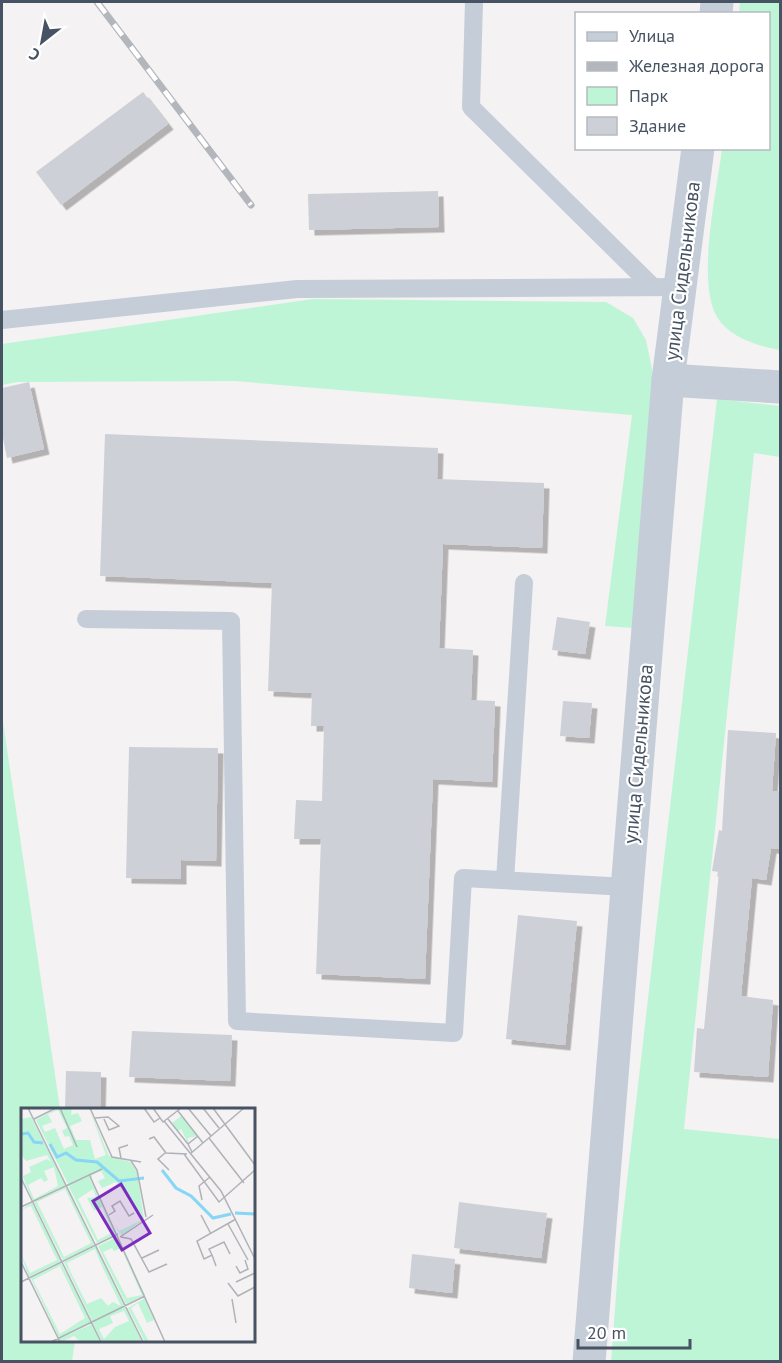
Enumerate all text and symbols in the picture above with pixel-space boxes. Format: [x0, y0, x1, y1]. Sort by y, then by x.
north arrow [12, 12, 72, 72]
legend [575, 12, 770, 150]
text: Улица [629, 24, 675, 47]
text: С [25, 44, 43, 66]
text: Железная дорога [628, 54, 764, 77]
text: Парк [629, 84, 669, 107]
text: Здание [629, 114, 686, 137]
street label: улица Сидельникова [658, 180, 706, 362]
street label: улица Сидельникова [617, 663, 659, 845]
inset map [21, 1108, 255, 1342]
scale bar [578, 1312, 690, 1350]
text: 20 m [587, 1321, 626, 1344]

